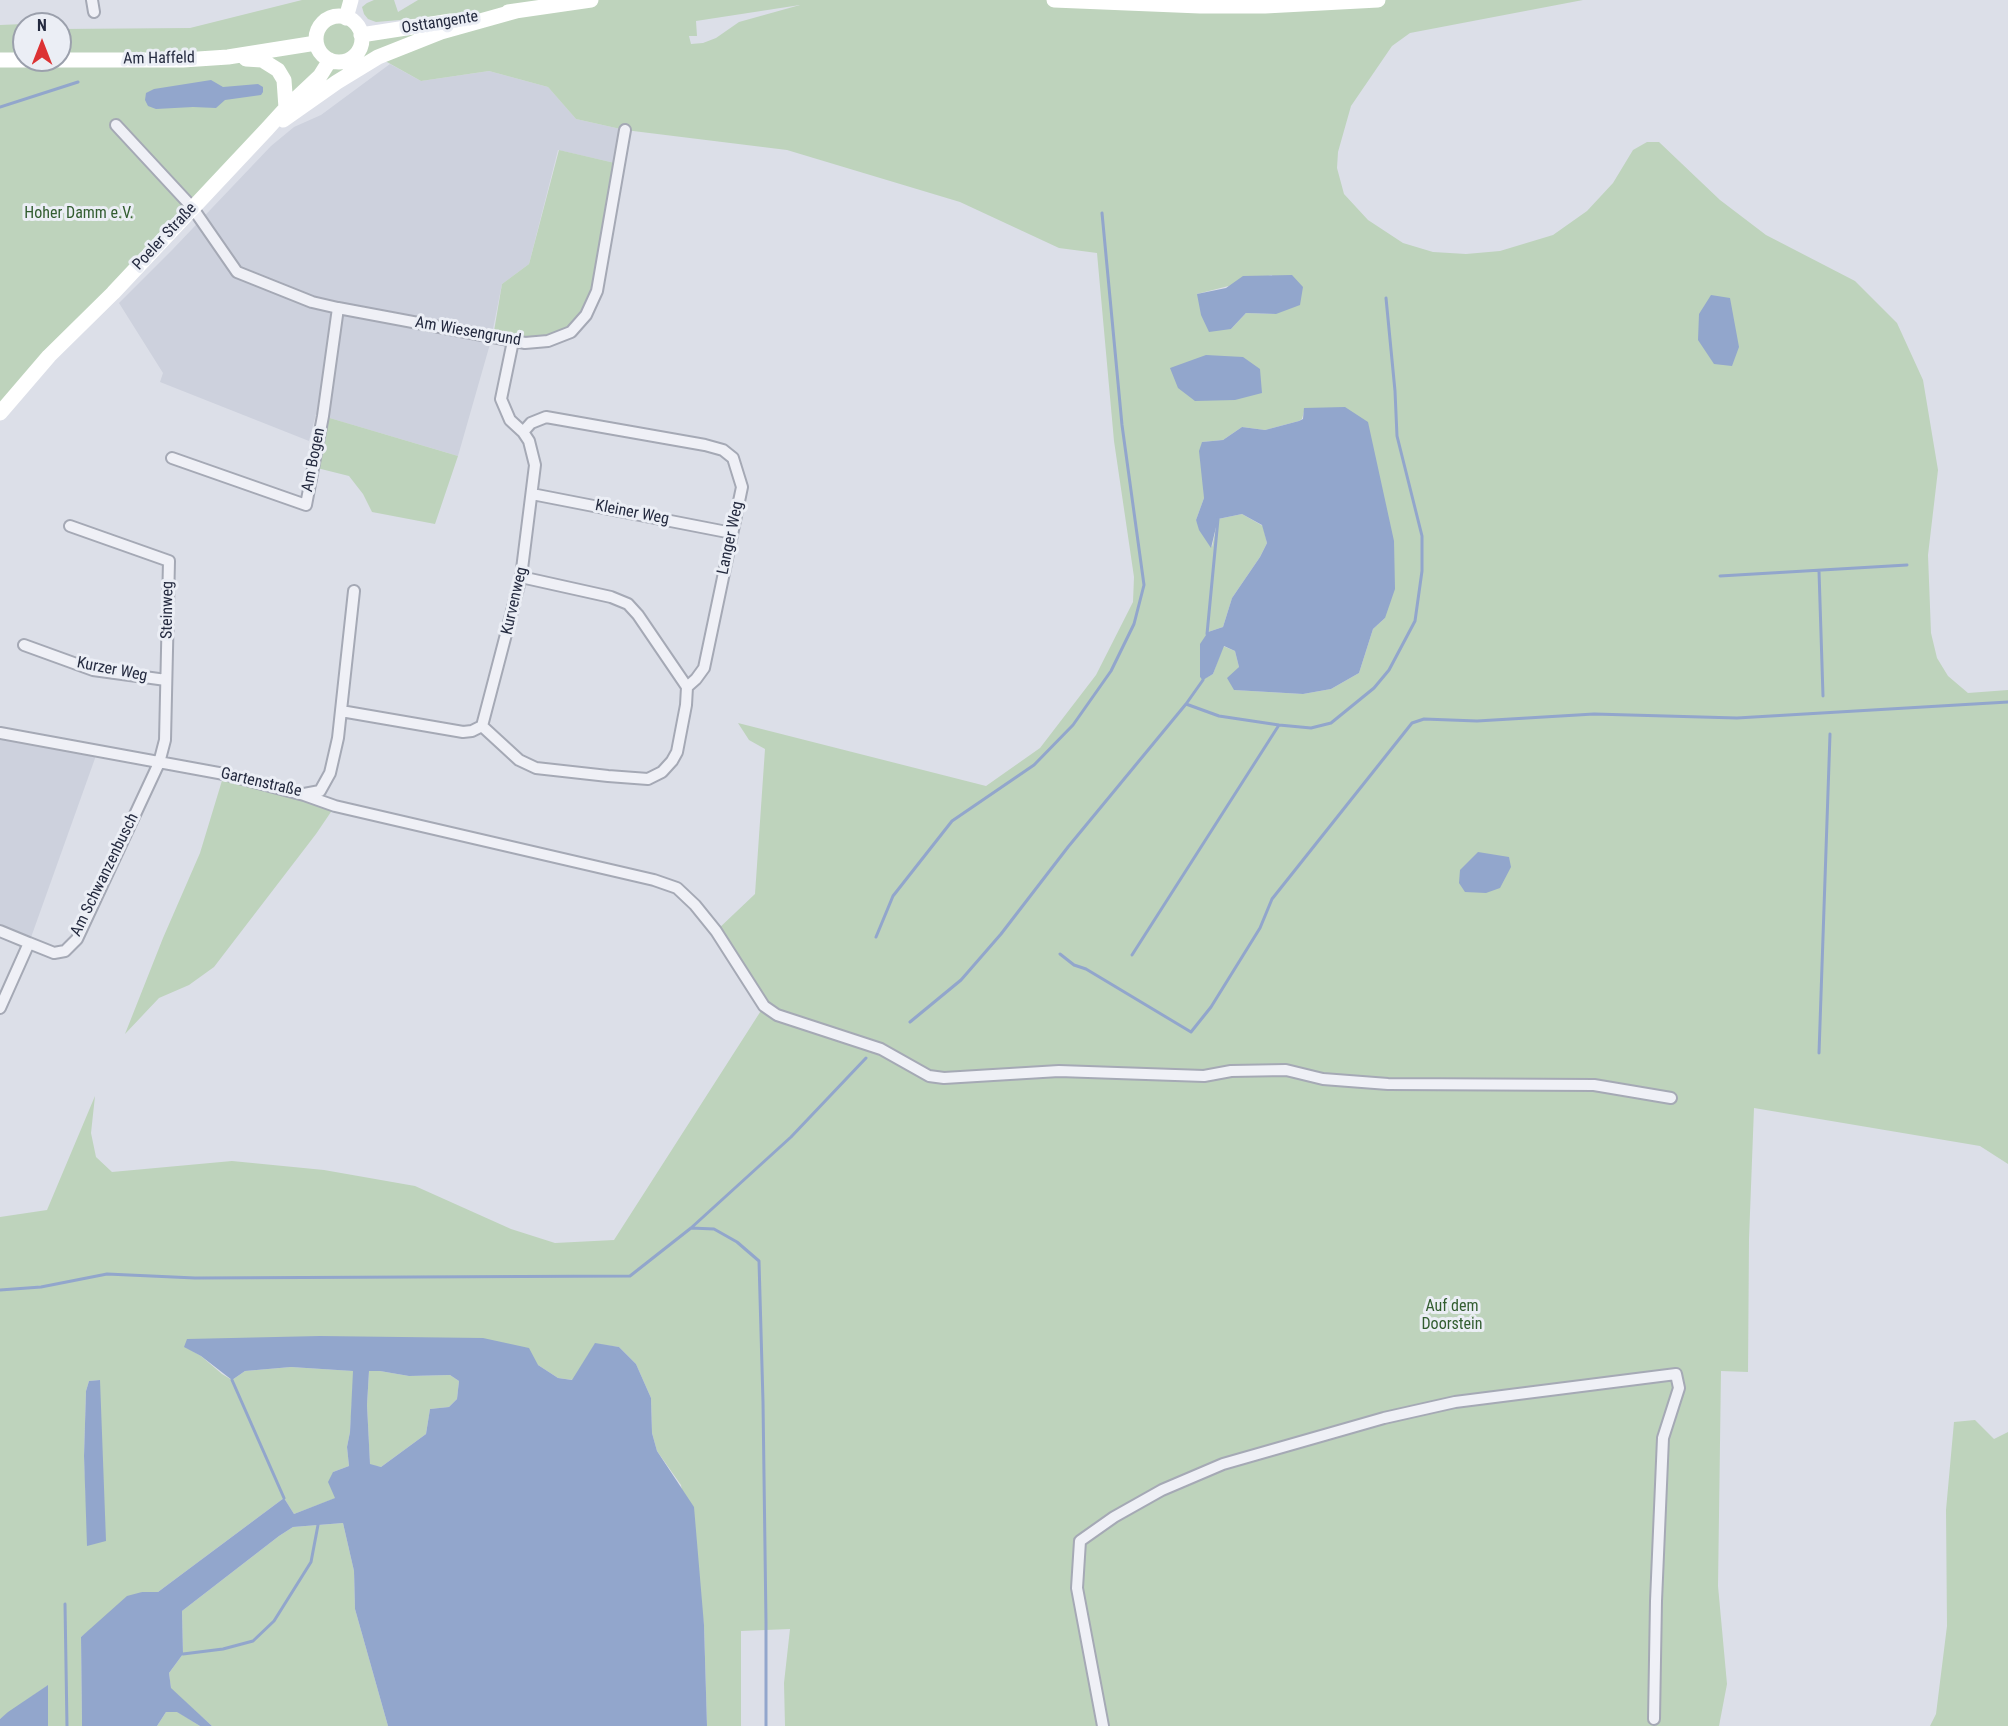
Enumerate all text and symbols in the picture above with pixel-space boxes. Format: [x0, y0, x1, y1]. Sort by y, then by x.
street label: Osttangente [400, 7, 480, 39]
north arrow [12, 12, 72, 72]
text: N [37, 16, 47, 35]
street label: Am Haffeld [123, 49, 195, 69]
street label: Poeler Straße [129, 199, 201, 275]
park label: Hoher Damm e.V. [24, 204, 134, 224]
street label: Am Wiesengrund [414, 313, 522, 351]
street label: Am Bogen [298, 426, 330, 494]
street label: Kleiner Weg [594, 496, 670, 530]
street label: Langer Weg [714, 500, 748, 576]
street label: Kurvenweg [498, 565, 532, 637]
street label: Steinweg [158, 581, 178, 639]
street label: Kurzer Weg [75, 654, 149, 686]
street label: Gartenstraße [219, 764, 303, 802]
street label: Am Schwanzenbusch [67, 810, 143, 940]
park label: Auf dem Doorstein [1421, 1297, 1483, 1335]

